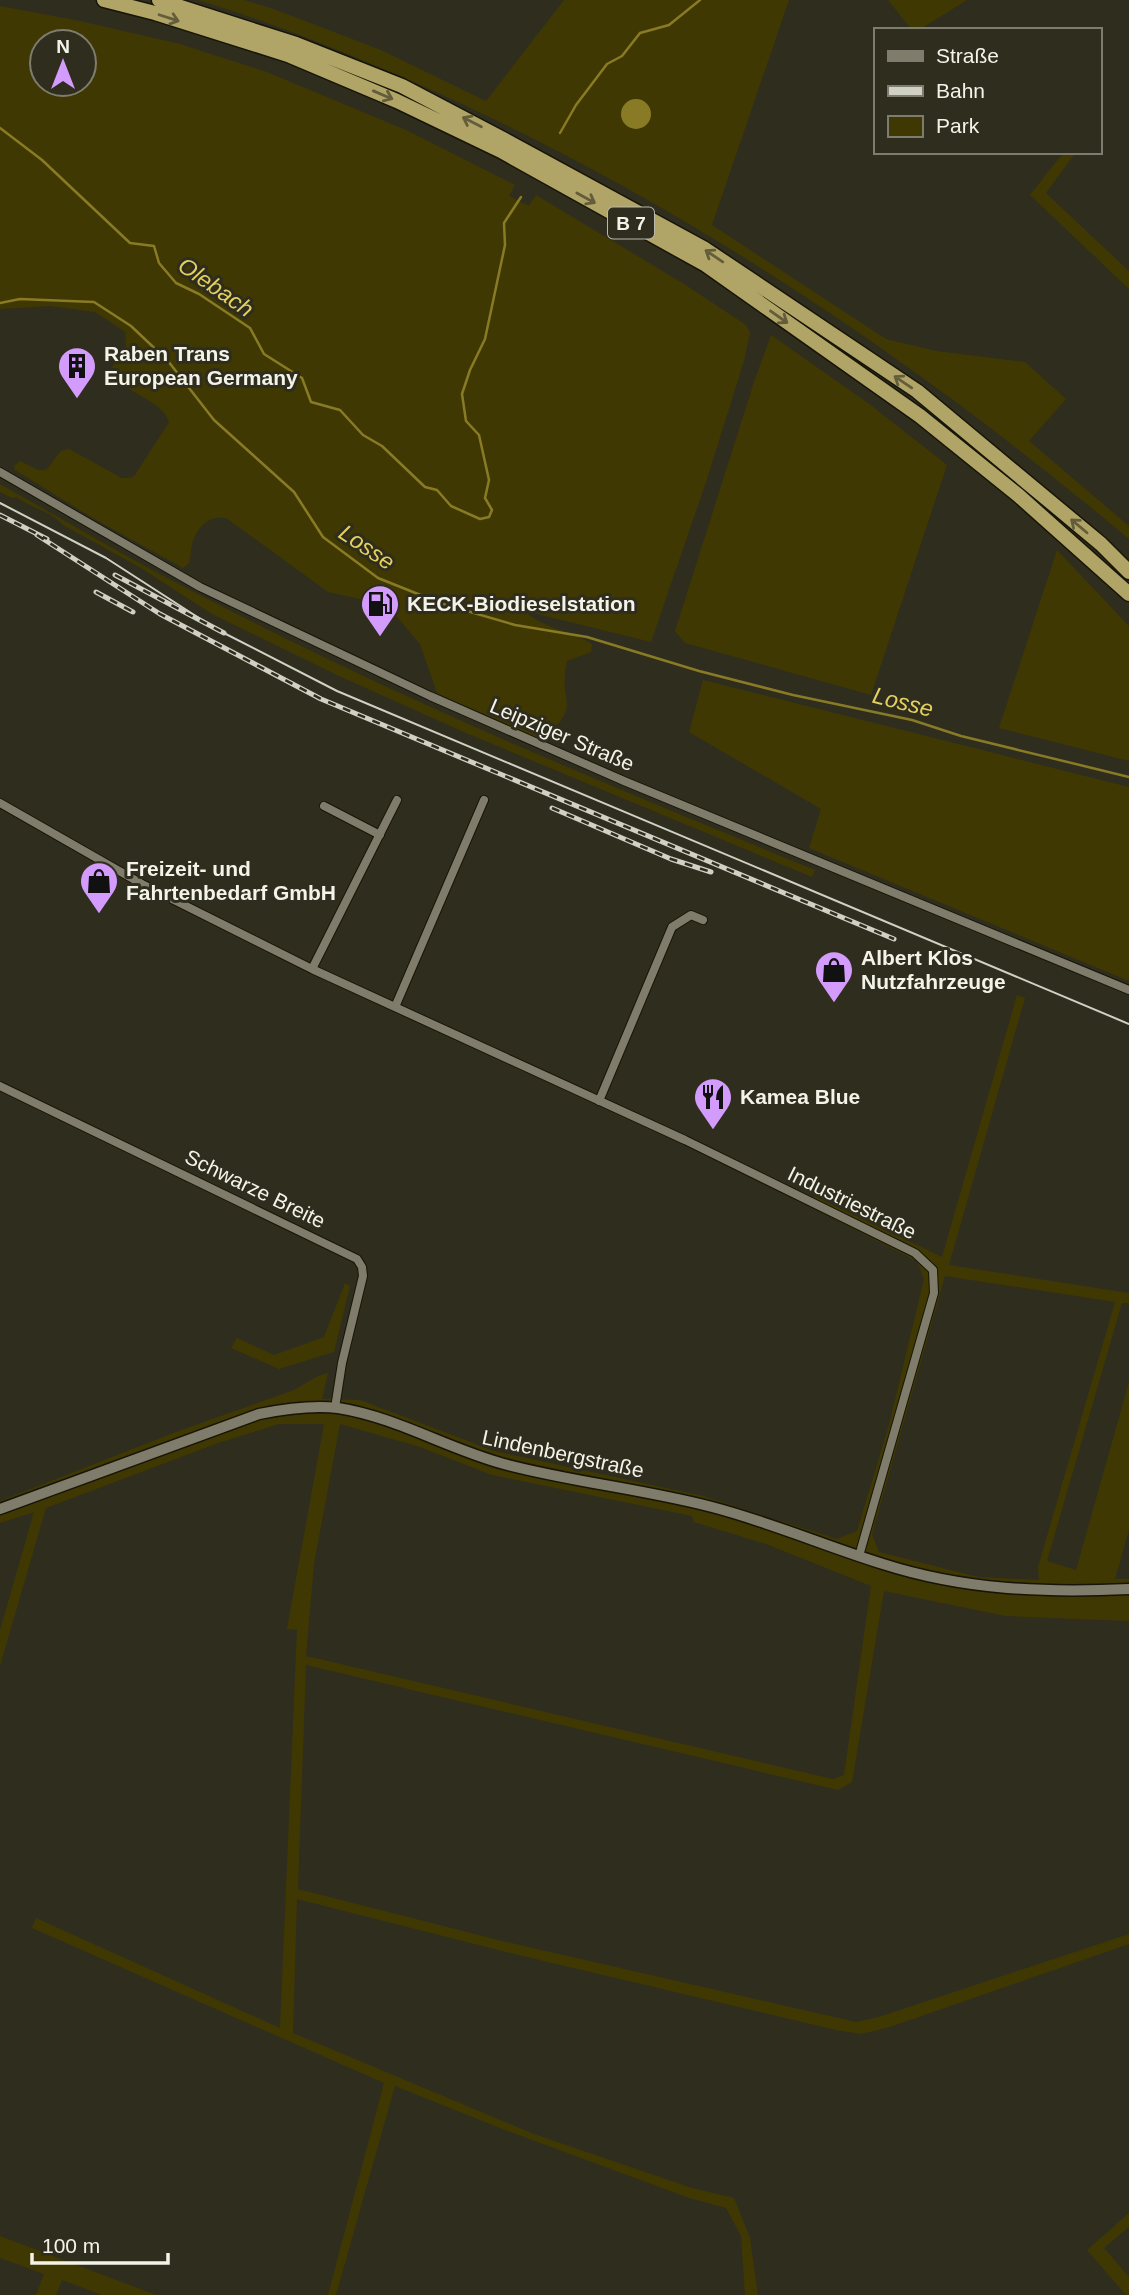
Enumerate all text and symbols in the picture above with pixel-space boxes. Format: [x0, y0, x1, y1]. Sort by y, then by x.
one-way arrow [158, 12, 180, 25]
north arrow [28, 28, 98, 98]
legend [874, 28, 1101, 154]
text: N [56, 36, 70, 57]
text: Straße [936, 44, 999, 67]
text: Bahn [936, 79, 985, 102]
one-way arrow [372, 89, 393, 102]
text: Park [936, 114, 980, 137]
one-way arrow [462, 115, 483, 129]
one-way arrow [575, 191, 595, 205]
road number: B 7 [608, 208, 654, 238]
one-way arrow [705, 248, 724, 263]
water label: Olebach [173, 252, 259, 322]
one-way arrow [769, 310, 788, 324]
place label: Raben Trans European Germany [104, 342, 298, 389]
building icon: Raben Trans European Germany [56, 345, 98, 400]
one-way arrow [894, 375, 913, 389]
one-way arrow [1070, 518, 1088, 534]
water label: Losse [334, 519, 400, 575]
fuel station icon: KECK-Biodieselstation [359, 583, 401, 638]
place label: KECK-Biodieselstation [407, 592, 636, 615]
water label: Losse [870, 682, 936, 722]
street label: Leipziger Straße [487, 694, 638, 775]
place label: Freizeit- und Fahrtenbedarf GmbH [126, 857, 336, 904]
shop icon: Freizeit- und Fahrtenbedarf GmbH [78, 860, 120, 915]
place label: Albert Klos Nutzfahrzeuge [861, 946, 1006, 993]
shop icon: Albert Klos Nutzfahrzeuge [813, 949, 855, 1004]
restaurant icon: Kamea Blue [692, 1076, 734, 1131]
place label: Kamea Blue [740, 1085, 860, 1108]
street label: Schwarze Breite [181, 1145, 329, 1232]
street label: Industriestraße [784, 1162, 920, 1244]
street label: Lindenbergstraße [480, 1425, 646, 1482]
scale bar [32, 2222, 168, 2266]
text: 100 m [42, 2234, 100, 2257]

